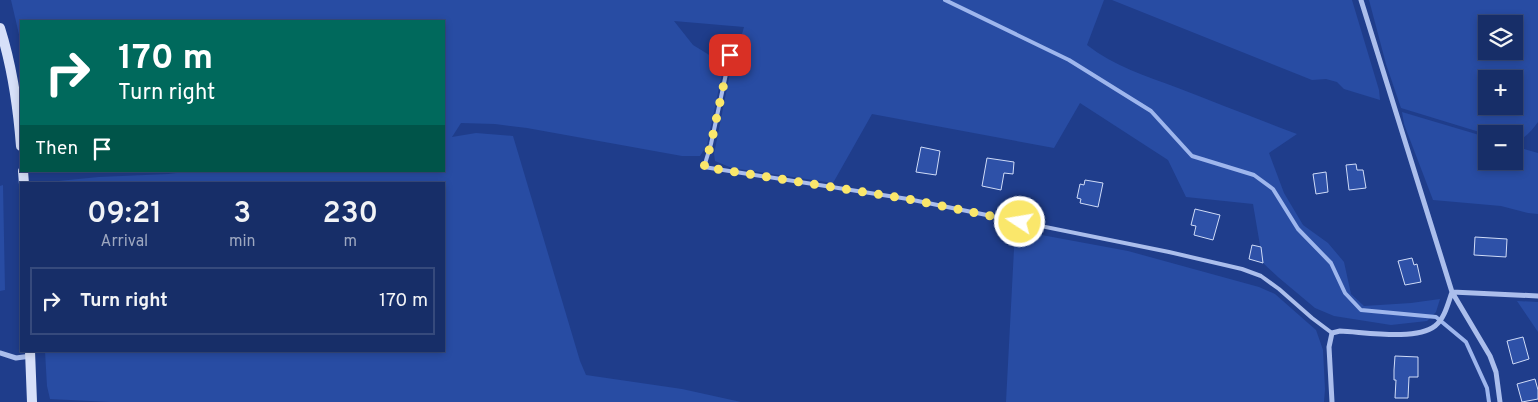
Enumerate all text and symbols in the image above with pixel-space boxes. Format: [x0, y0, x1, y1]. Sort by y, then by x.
map controls [1478, 15, 1523, 170]
button: layers [1478, 15, 1523, 60]
pin [709, 34, 751, 76]
text: 170 m [118, 37, 213, 81]
icon: right [35, 40, 100, 105]
icon: arrive [716, 41, 744, 69]
button: + [1478, 70, 1523, 115]
text: Turn right [118, 80, 215, 107]
button: − [1478, 125, 1523, 170]
icon: arrive [88, 135, 116, 163]
text: Then [35, 137, 78, 161]
position arrow [993, 195, 1045, 247]
text: 09:21 [87, 196, 162, 233]
text: 3 [233, 196, 251, 233]
text: 230 [323, 196, 378, 233]
text: Arrival [101, 232, 148, 252]
text: min [229, 232, 256, 252]
text: m [343, 232, 357, 252]
icon: right [37, 287, 65, 315]
text: Turn right [80, 289, 168, 313]
text: 170 m [379, 289, 428, 313]

